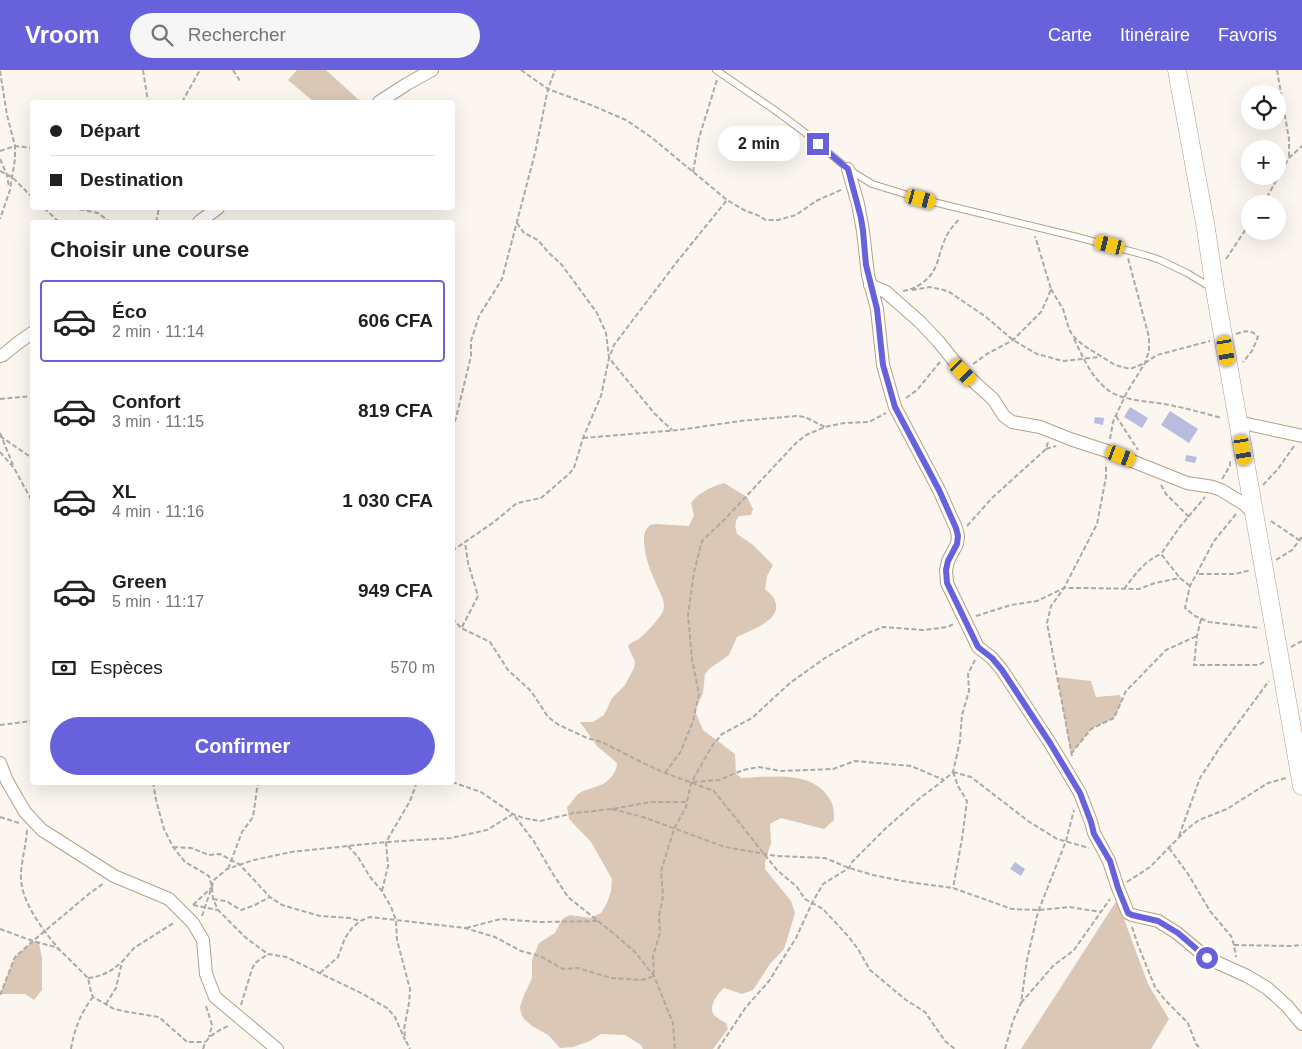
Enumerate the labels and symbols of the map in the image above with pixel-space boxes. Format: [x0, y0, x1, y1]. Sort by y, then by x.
callout: 2 min [718, 126, 800, 162]
route end [807, 133, 829, 155]
car [904, 188, 937, 210]
car [1093, 234, 1126, 256]
car [1216, 335, 1235, 367]
car [947, 356, 978, 388]
car [1233, 434, 1252, 466]
car [1104, 444, 1137, 468]
route start [1196, 947, 1218, 969]

